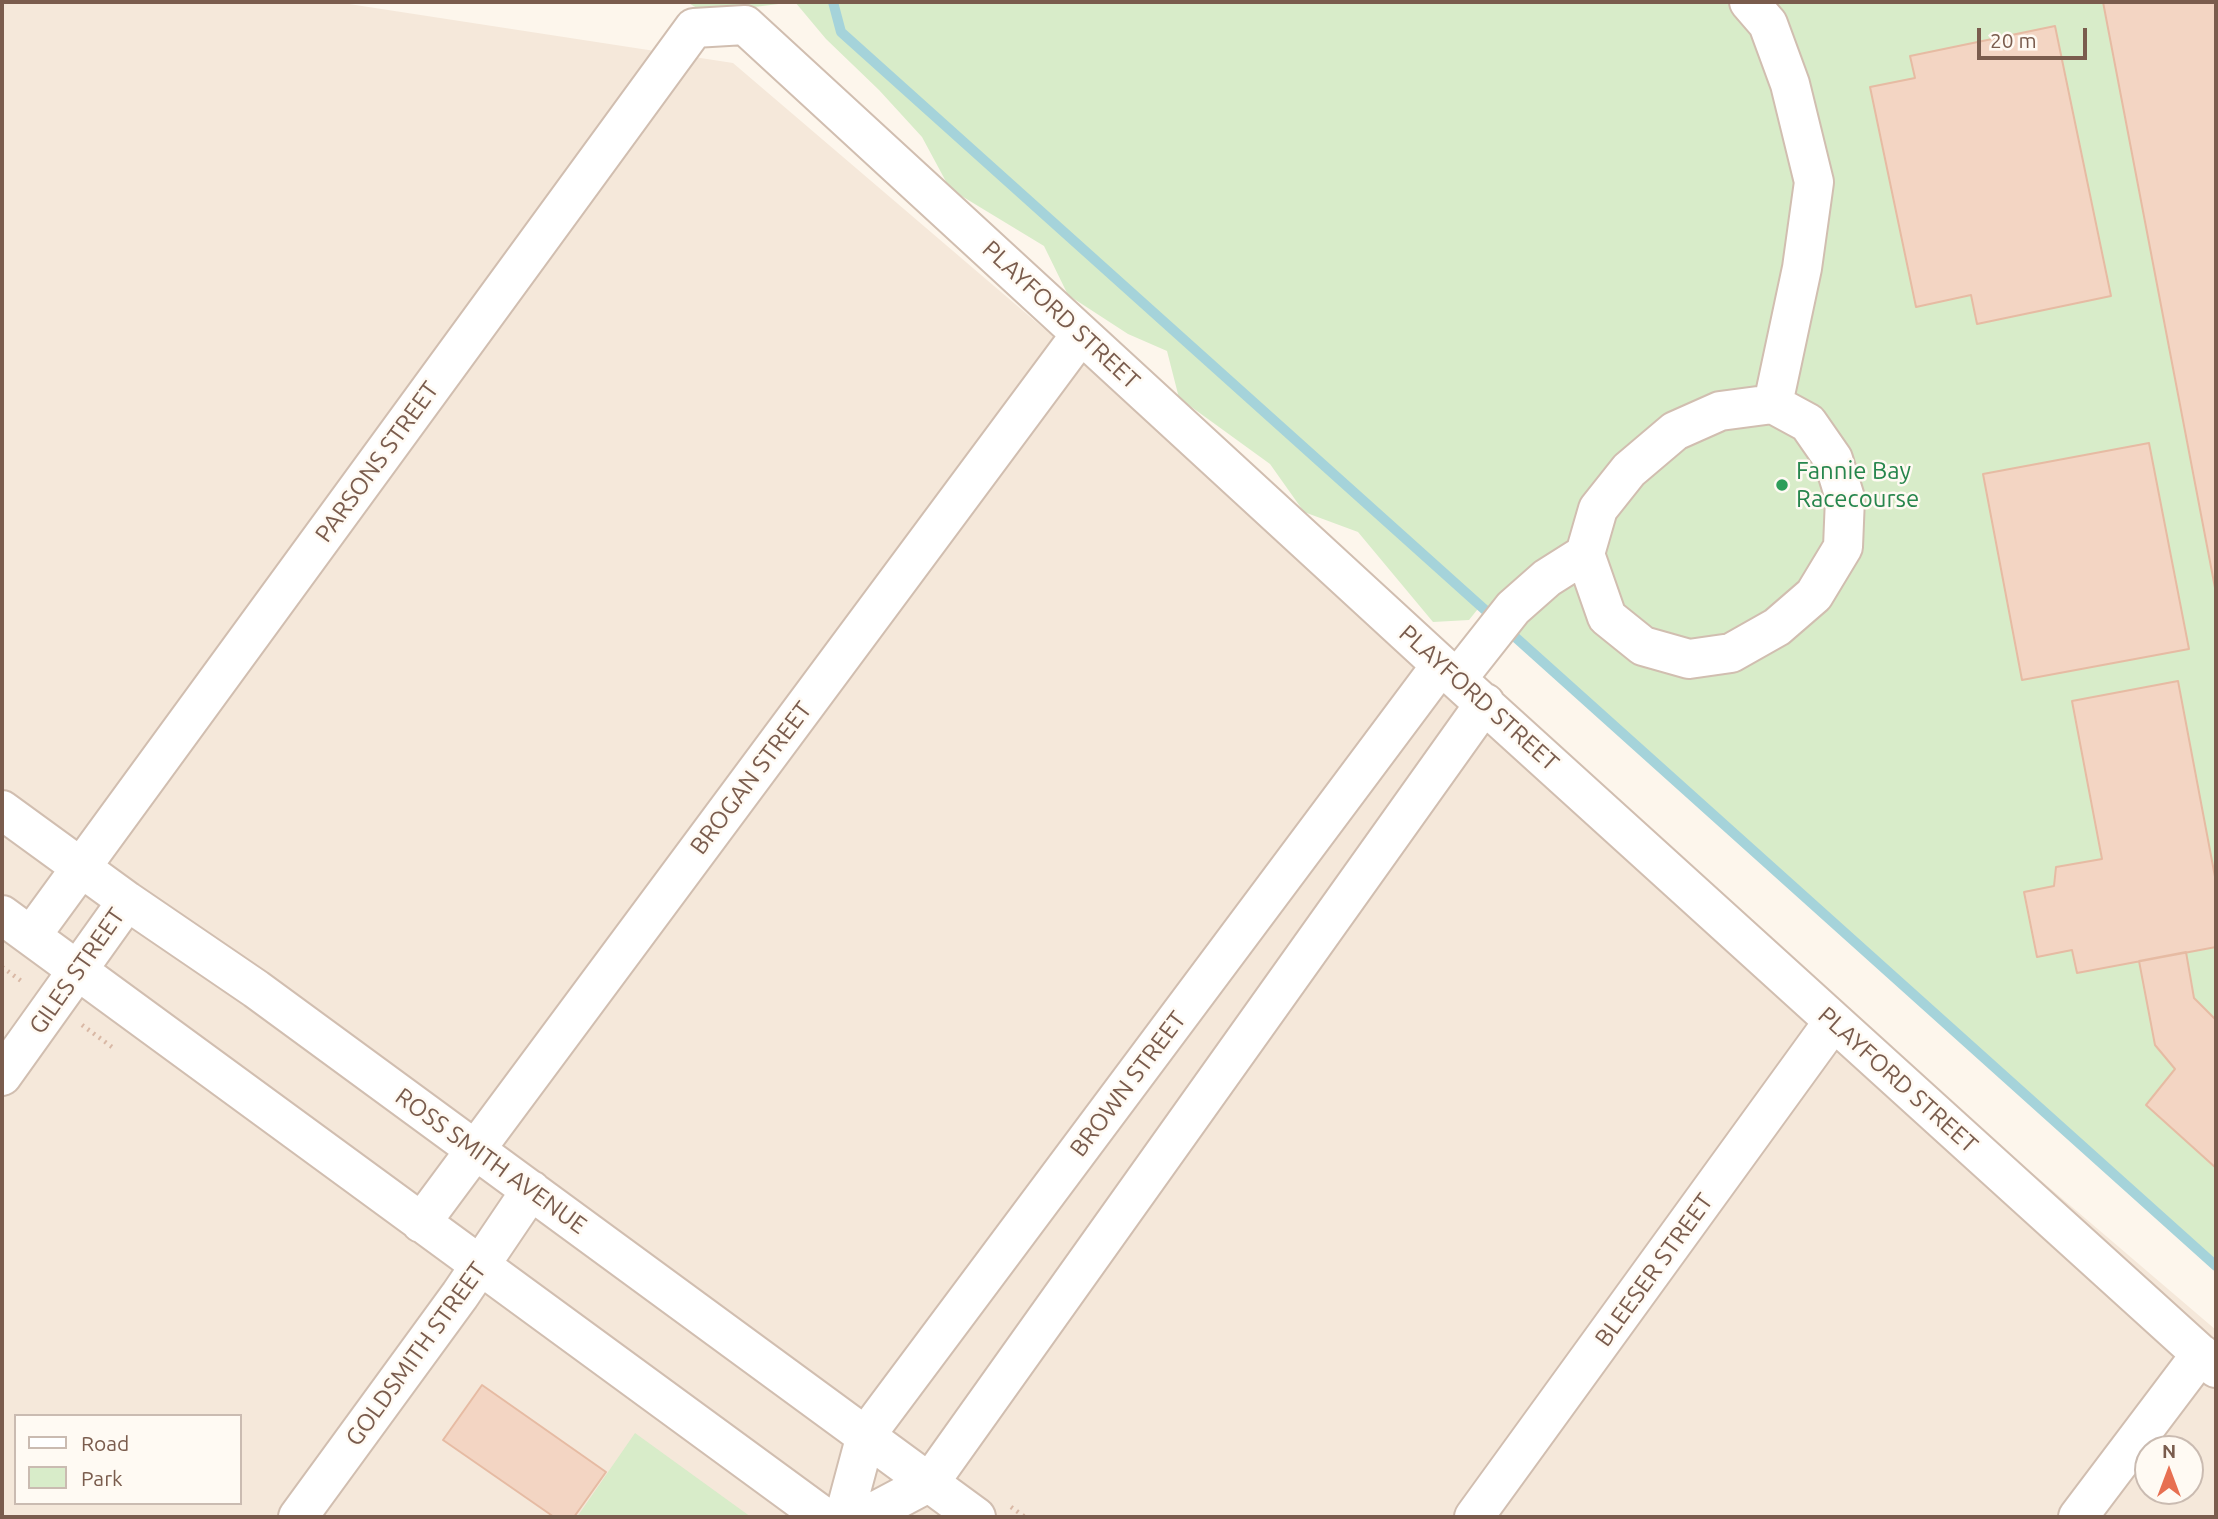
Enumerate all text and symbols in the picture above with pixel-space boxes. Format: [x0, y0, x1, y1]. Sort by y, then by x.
scale bar [1980, 14, 2090, 58]
text: 20 m [1990, 28, 2037, 52]
street label: PLAYFORD STREET [976, 235, 1146, 395]
street label: PARSONS STREET [309, 376, 445, 548]
place label: Fannie Bay Racecourse [1796, 457, 1919, 513]
marker: Fannie Bay Racecourse [1774, 477, 1790, 493]
street label: PLAYFORD STREET [1393, 619, 1565, 777]
street label: BROGAN STREET [684, 696, 818, 860]
street label: GILES STREET [23, 903, 131, 1039]
street label: PLAYFORD STREET [1812, 1001, 1984, 1159]
street label: BROWN STREET [1064, 1006, 1192, 1162]
street label: ROSS SMITH AVENUE [390, 1082, 592, 1240]
street label: BLEESER STREET [1589, 1188, 1719, 1352]
street label: GOLDSMITH STREET [340, 1257, 492, 1451]
legend [14, 1414, 242, 1505]
text: Road [81, 1431, 129, 1455]
north arrow [2134, 1435, 2204, 1505]
text: N [2162, 1440, 2176, 1462]
text: Park [81, 1466, 123, 1490]

